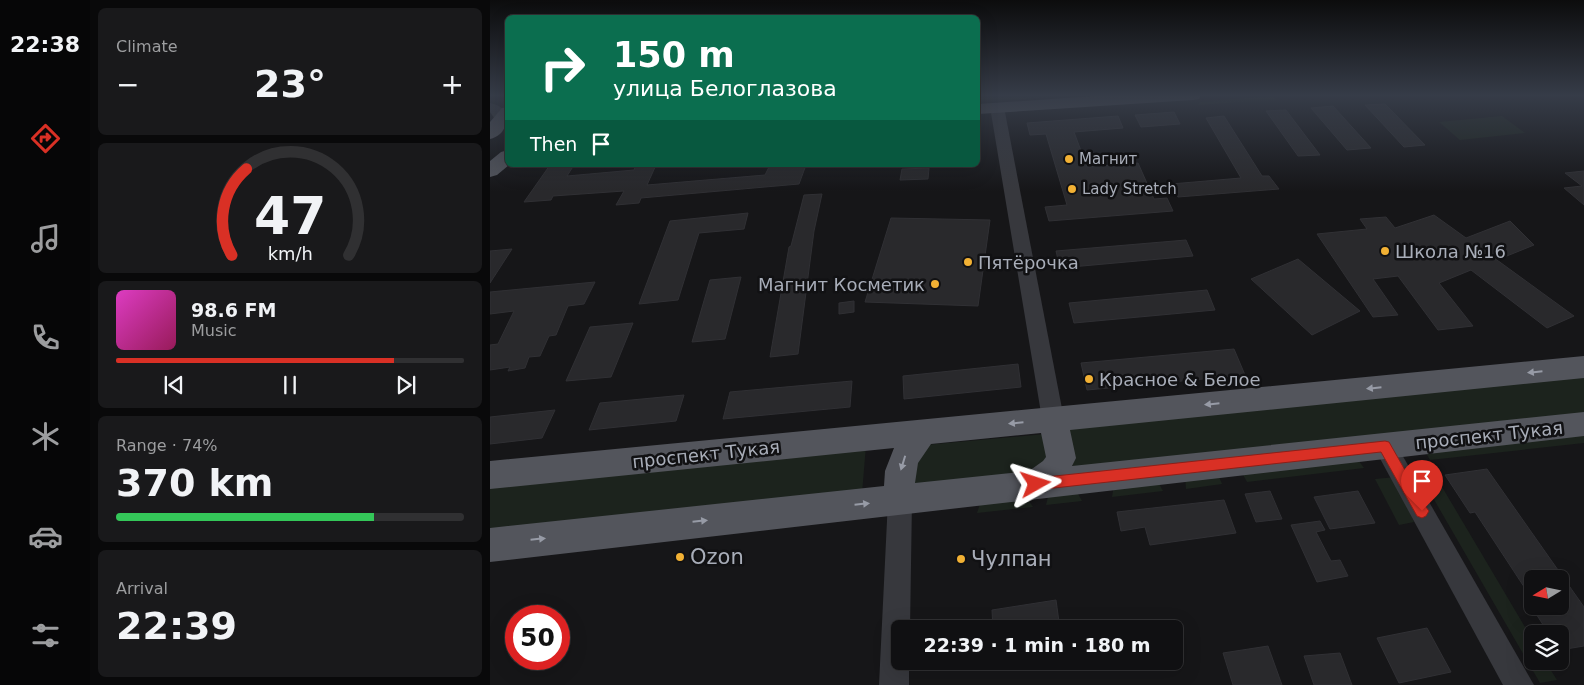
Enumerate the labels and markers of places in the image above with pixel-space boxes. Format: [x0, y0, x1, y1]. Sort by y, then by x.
place label: Магнит [1079, 150, 1138, 168]
marker: Магнит [1063, 153, 1075, 165]
place label: Lady Stretch [1082, 180, 1177, 198]
marker: Lady Stretch [1066, 183, 1078, 195]
place label: Школа №16 [1395, 241, 1506, 262]
marker: Школа №16 [1379, 245, 1391, 257]
place label: Пятёрочка [978, 252, 1079, 273]
marker: Пятёрочка [962, 256, 974, 268]
place label: Магнит Косметик [758, 274, 925, 295]
marker: Магнит Косметик [929, 278, 941, 290]
place label: Красное & Белое [1099, 369, 1260, 390]
marker: Красное & Белое [1083, 373, 1095, 385]
pin [1401, 460, 1443, 511]
place label: Ozon [690, 545, 744, 569]
place label: Чулпан [971, 547, 1052, 571]
marker: Ozon [674, 551, 686, 563]
marker: Чулпан [955, 553, 967, 565]

